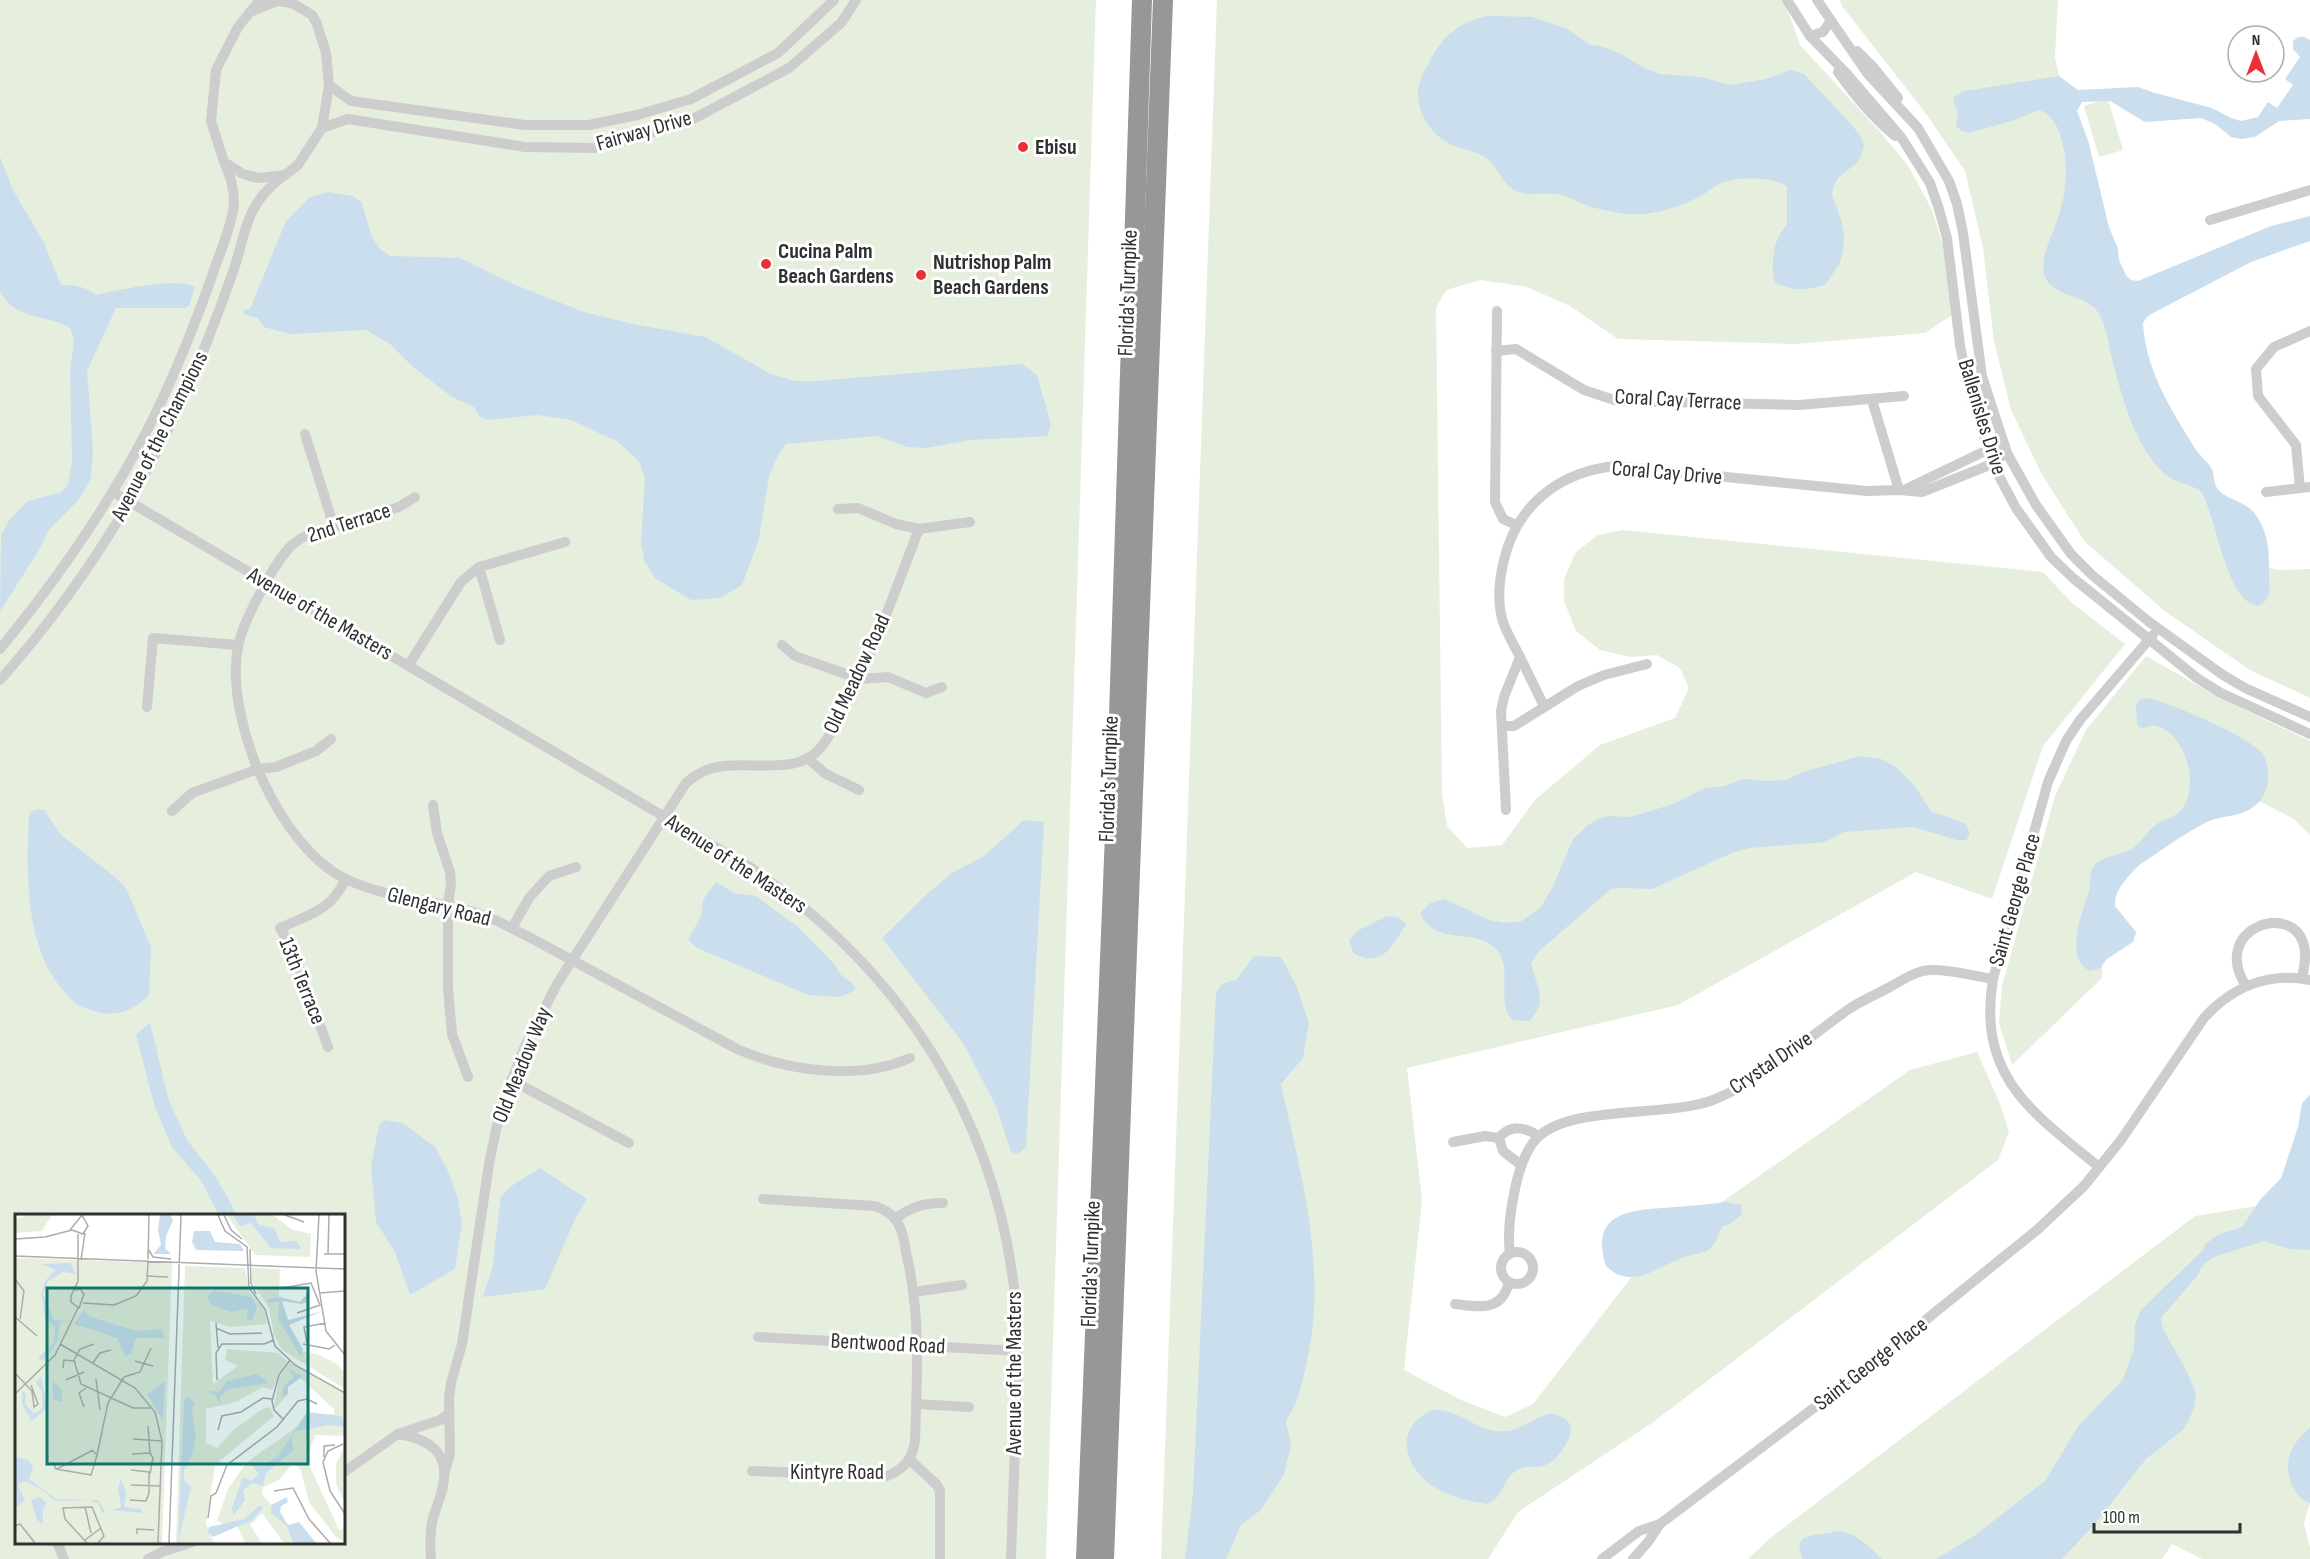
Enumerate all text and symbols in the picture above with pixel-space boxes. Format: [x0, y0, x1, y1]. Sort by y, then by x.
north arrow [2226, 24, 2286, 84]
text: N [2252, 31, 2260, 50]
street label: Fairway Drive [593, 105, 695, 157]
place label: Ebisu [1035, 134, 1077, 161]
marker: Ebisu [1016, 140, 1030, 154]
street label: Florida's Turnpike [1112, 229, 1144, 357]
place label: Cucina Palm Beach Gardens [778, 238, 894, 290]
place label: Nutrishop Palm Beach Gardens [933, 249, 1051, 301]
marker: Cucina Palm Beach Gardens [759, 257, 773, 271]
marker: Nutrishop Palm Beach Gardens [914, 268, 928, 282]
street label: Avenue of the Champions [105, 347, 214, 526]
street label: Ballenisles Drive [1952, 356, 2012, 478]
street label: Coral Cay Terrace [1614, 383, 1742, 417]
street label: Coral Cay Drive [1611, 455, 1723, 491]
street label: 2nd Terrace [304, 497, 394, 549]
street label: Avenue of the Masters [242, 561, 398, 667]
street label: Old Meadow Road [818, 610, 896, 738]
street label: Florida's Turnpike [1093, 715, 1125, 843]
street label: Avenue of the Masters [659, 808, 812, 920]
street label: Saint George Place [1983, 830, 2047, 970]
street label: Glengary Road [385, 881, 493, 933]
street label: 13th Terrace [272, 934, 332, 1028]
street label: Old Meadow Way [487, 1003, 558, 1127]
street label: Crystal Drive [1724, 1025, 1818, 1101]
street label: Florida's Turnpike [1075, 1200, 1107, 1328]
inset map [15, 1214, 345, 1544]
street label: Avenue of the Masters [1001, 1291, 1028, 1456]
street label: Saint George Place [1809, 1311, 1933, 1417]
street label: Bentwood Road [830, 1328, 946, 1360]
street label: Kintyre Road [790, 1459, 884, 1486]
scale bar [2094, 1496, 2240, 1534]
text: 100 m [2103, 1507, 2140, 1528]

